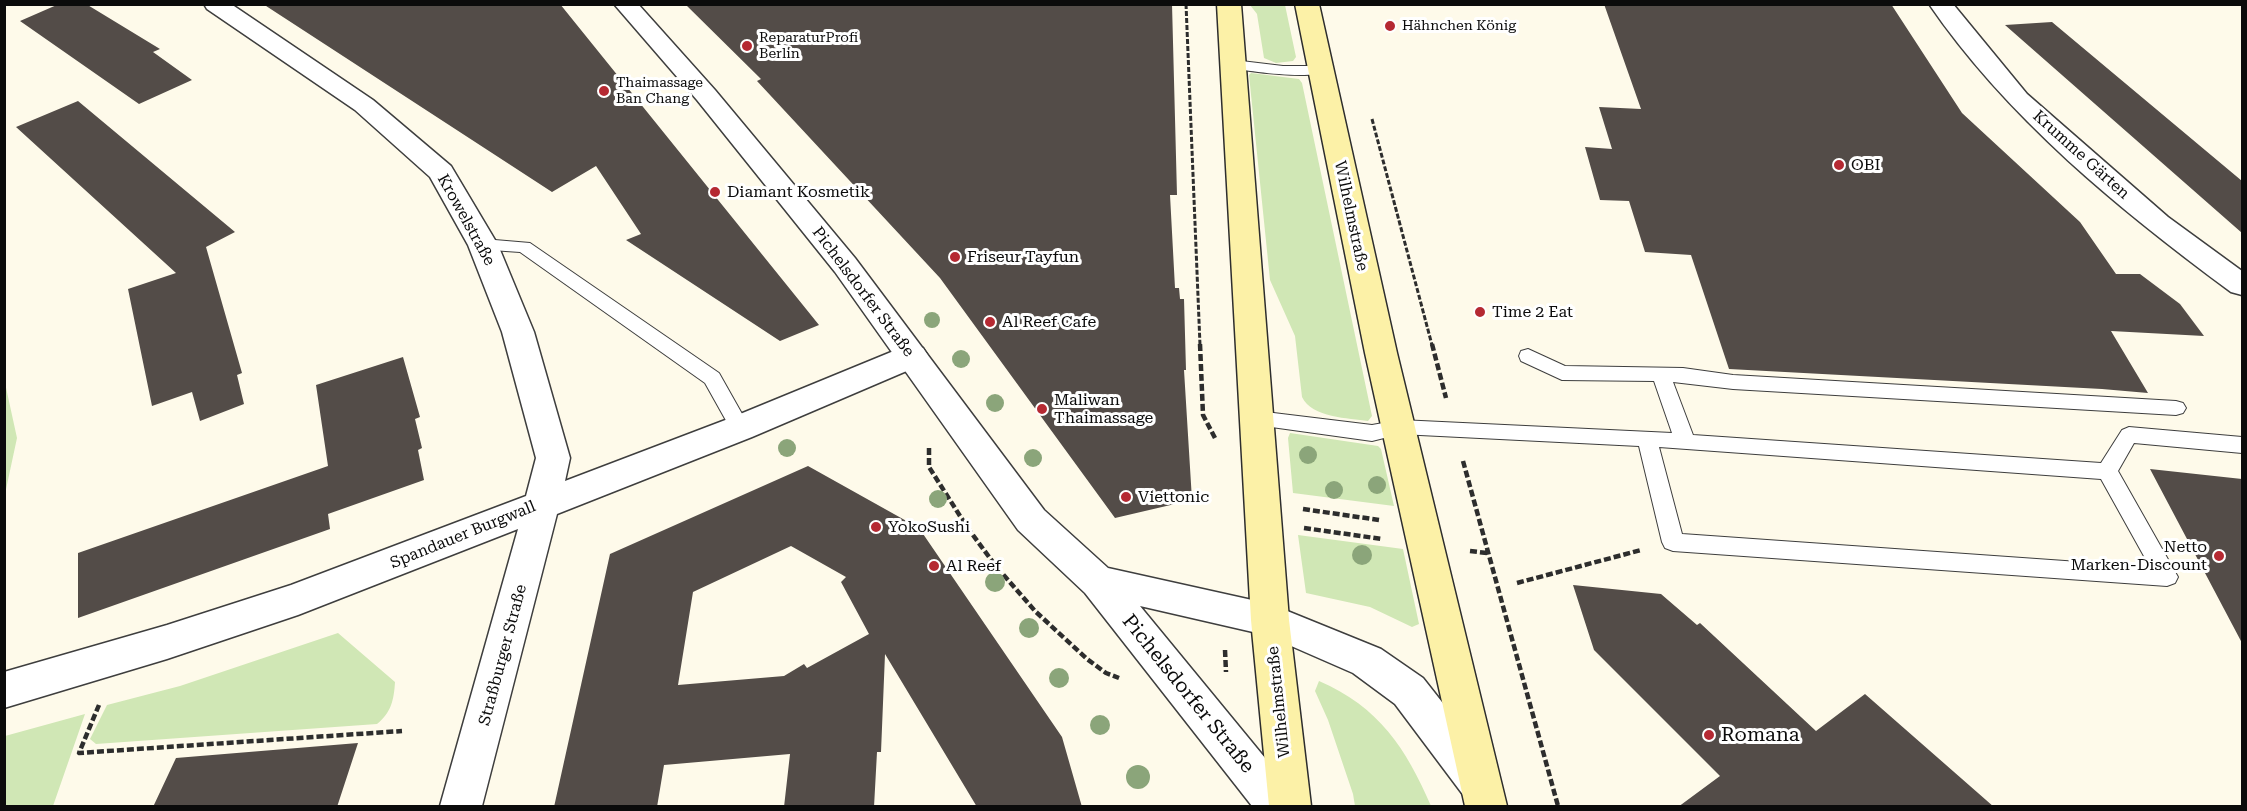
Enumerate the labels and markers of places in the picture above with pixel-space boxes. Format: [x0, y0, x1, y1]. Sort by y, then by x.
place label: Hähnchen König [1402, 18, 1516, 34]
marker: Hähnchen König [1383, 19, 1397, 33]
place label: ReparaturProfi Berlin [759, 30, 858, 62]
marker: ReparaturProfi Berlin [740, 39, 754, 53]
place label: Thaimassage Ban Chang [616, 75, 703, 108]
marker: Thaimassage Ban Chang [597, 84, 611, 98]
place label: OBI [1851, 155, 1880, 175]
marker: OBI [1832, 158, 1846, 172]
place label: Diamant Kosmetik [727, 182, 870, 202]
marker: Diamant Kosmetik [708, 185, 722, 199]
place label: Friseur Tayfun [967, 247, 1079, 267]
marker: Friseur Tayfun [948, 250, 962, 264]
place label: Time 2 Eat [1492, 302, 1573, 322]
marker: Time 2 Eat [1473, 305, 1487, 319]
place label: Al Reef Cafe [1002, 312, 1096, 332]
marker: Al Reef Cafe [983, 315, 997, 329]
place label: Maliwan Thaimassage [1054, 390, 1153, 428]
marker: Maliwan Thaimassage [1035, 402, 1049, 416]
place label: Viettonic [1138, 487, 1209, 507]
marker: Viettonic [1119, 490, 1133, 504]
place label: YokoSushi [888, 517, 970, 537]
marker: YokoSushi [869, 520, 883, 534]
place label: Netto Marken-Discount [2071, 537, 2207, 575]
marker: Netto Marken-Discount [2212, 549, 2226, 563]
place label: Al Reef [946, 556, 1001, 576]
marker: Al Reef [927, 559, 941, 573]
place label: Romana [1721, 723, 1800, 747]
marker: Romana [1702, 728, 1716, 742]

